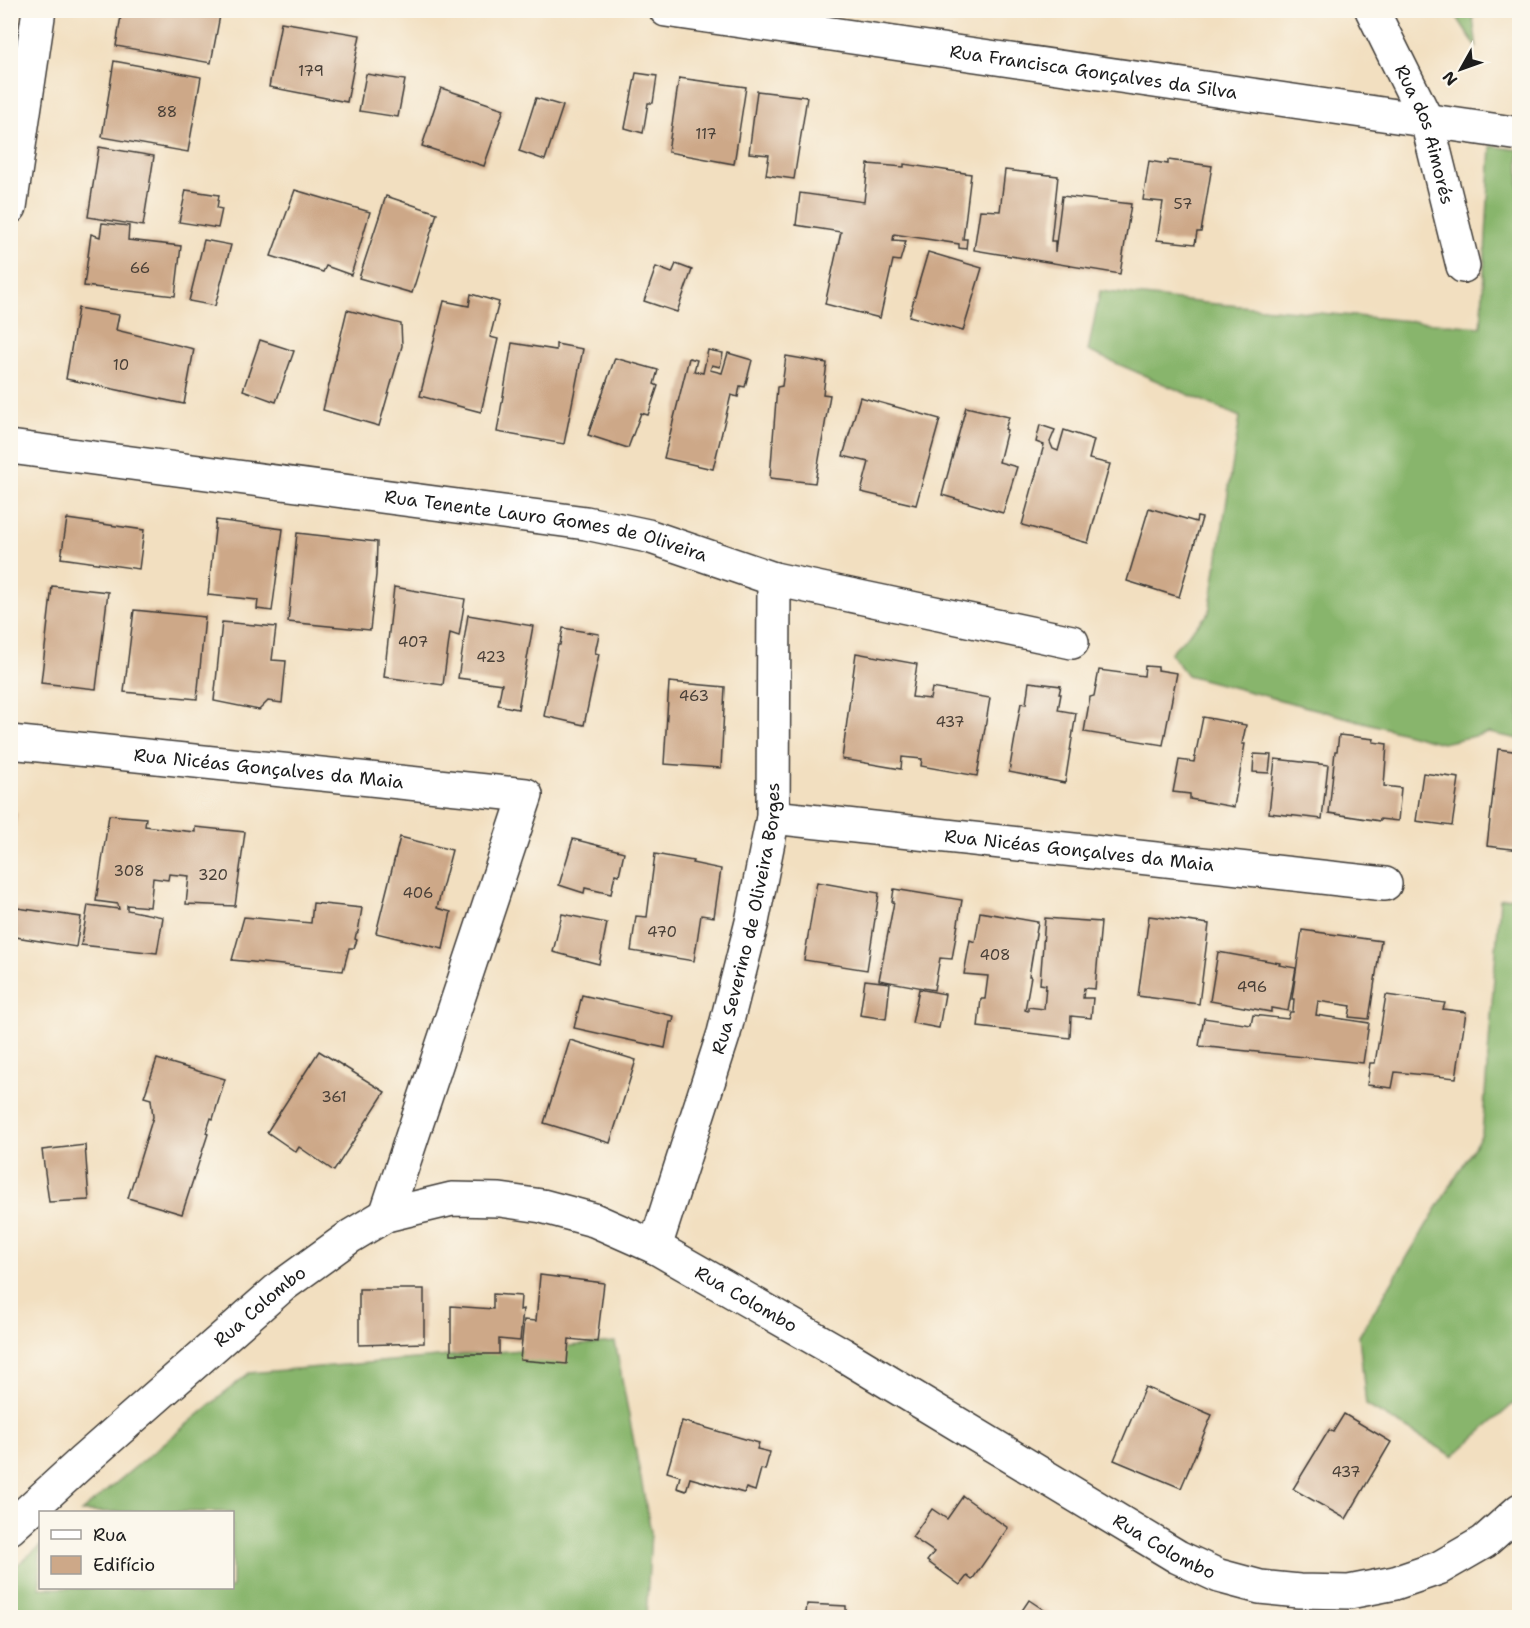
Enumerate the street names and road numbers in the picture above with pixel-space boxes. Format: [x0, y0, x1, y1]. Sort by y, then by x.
street label: Rua Francisca Gonçalves da Silva [948, 39, 1239, 105]
street label: Rua dos Aimorés [1389, 61, 1459, 207]
street label: Rua Tenente Lauro Gomes de Oliveira [383, 485, 710, 567]
street label: Rua Nicéas Gonçalves da Maia [133, 743, 405, 794]
street label: Rua Severino de Oliveira Borges [706, 783, 785, 1057]
street label: Rua Nicéas Gonçalves da Maia [943, 824, 1215, 877]
street label: Rua Colombo [209, 1260, 311, 1353]
street label: Rua Colombo [691, 1260, 802, 1338]
street label: Rua Colombo [1108, 1508, 1219, 1585]

